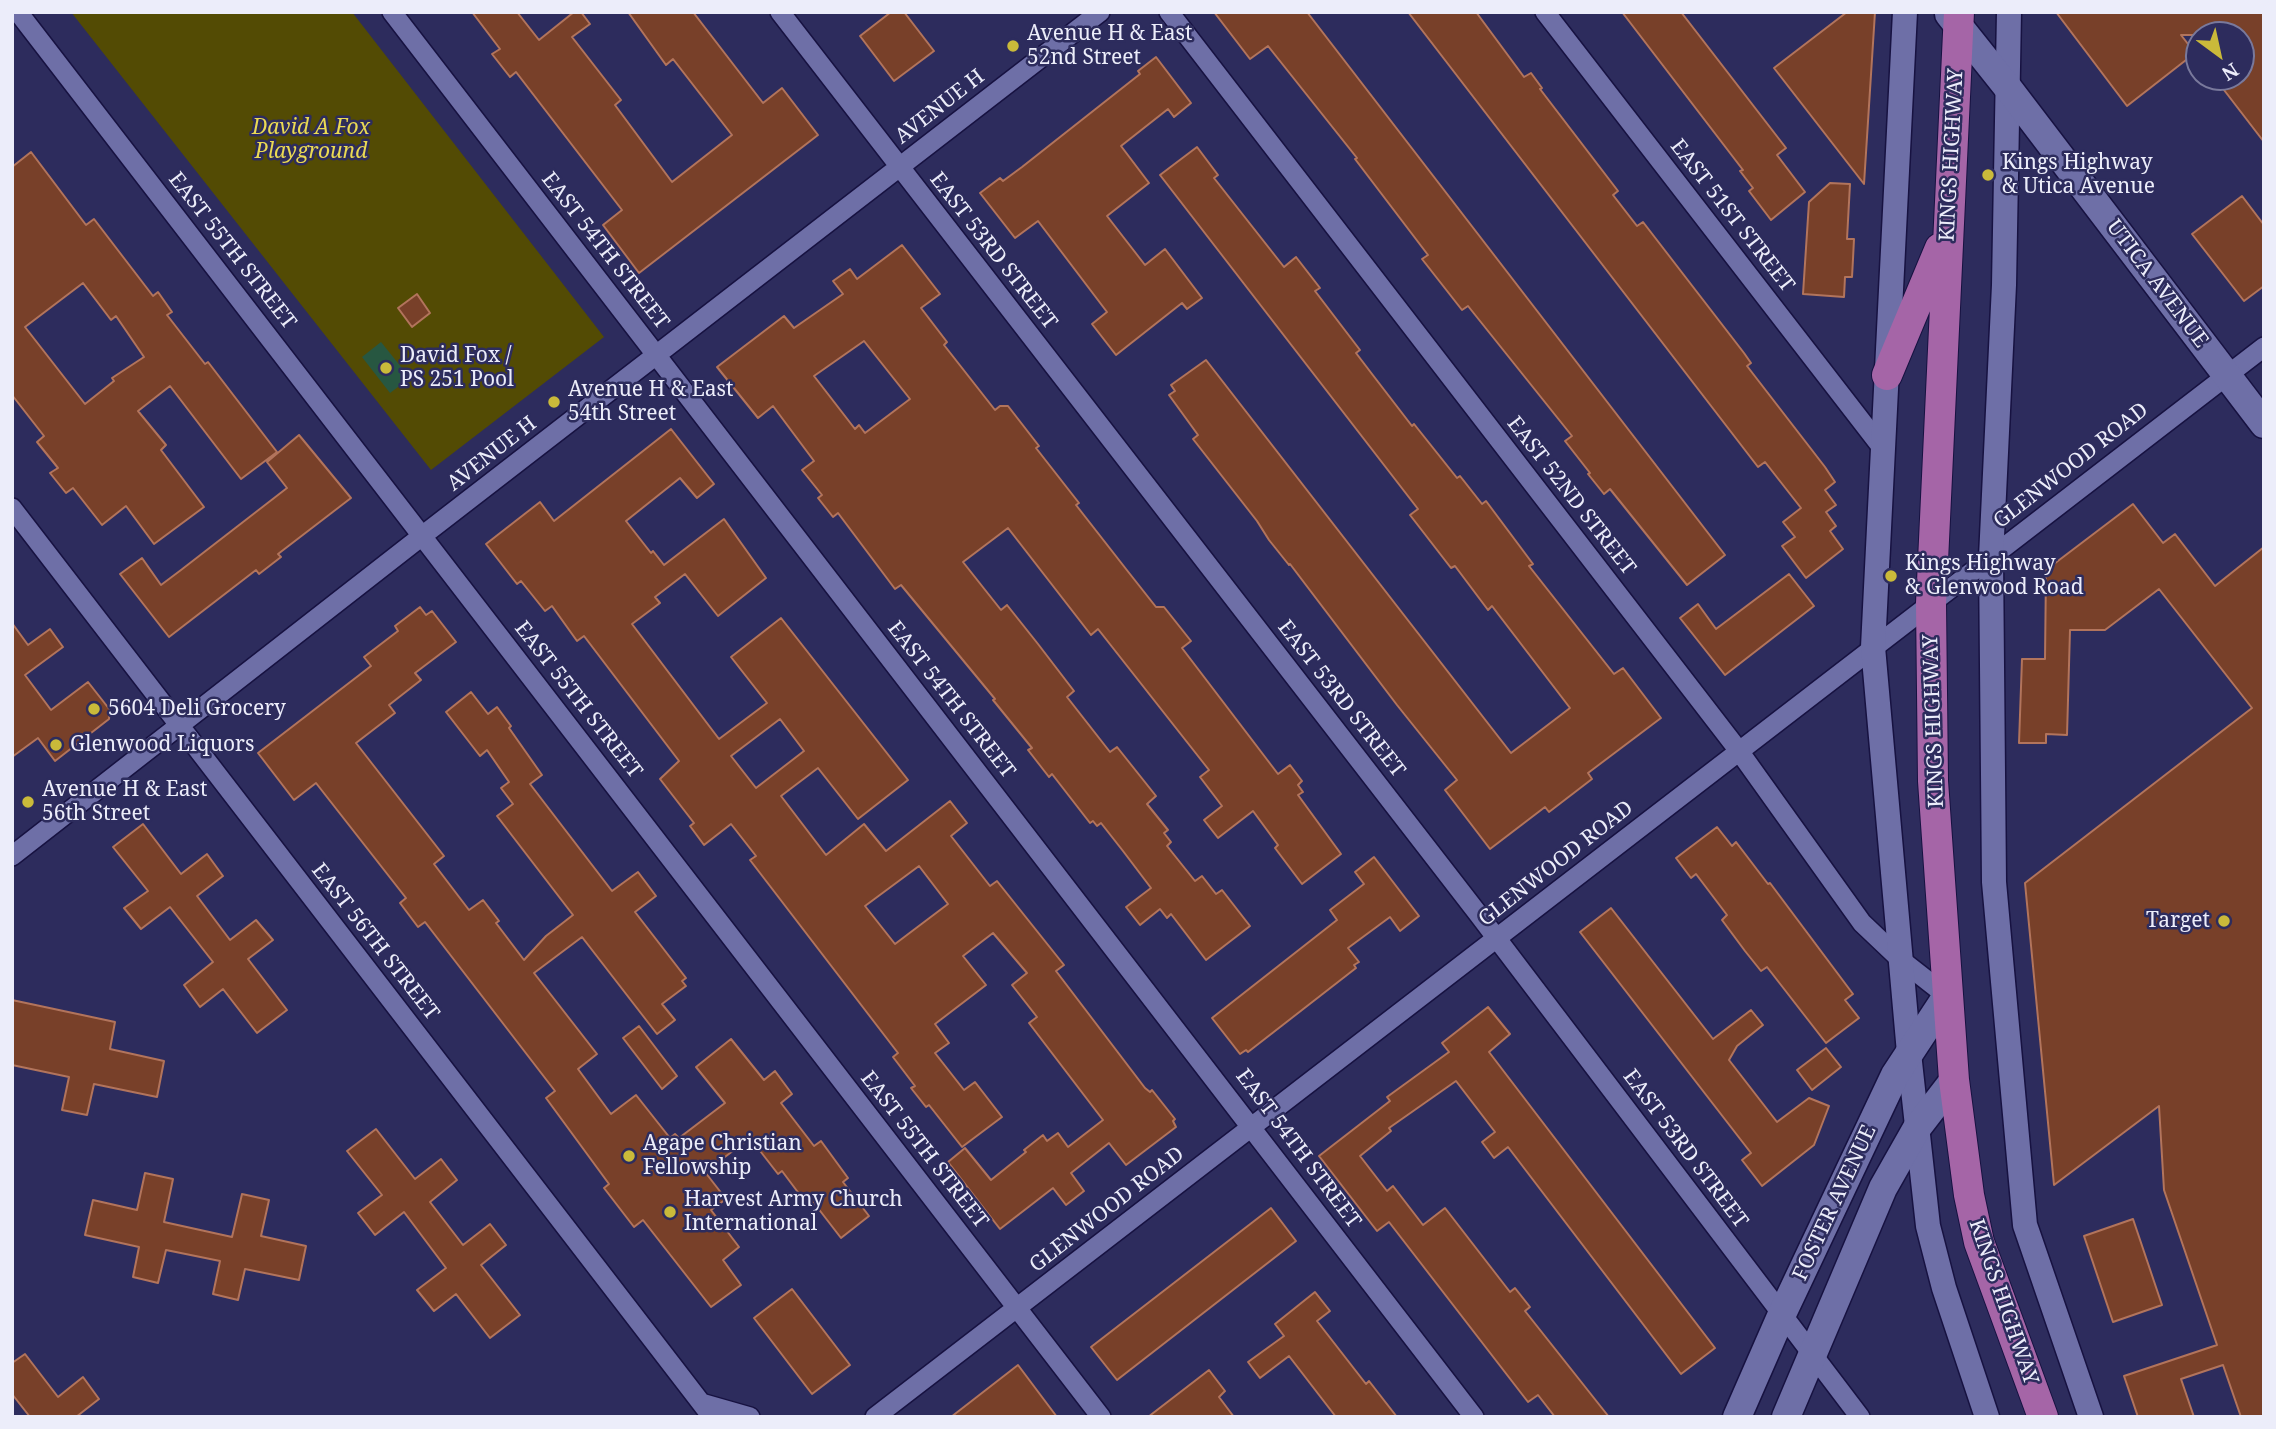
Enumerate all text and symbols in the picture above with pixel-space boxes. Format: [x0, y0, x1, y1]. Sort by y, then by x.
place label: Avenue H & East 52nd Street [1027, 21, 1192, 71]
north arrow [2185, 21, 2255, 91]
marker: Avenue H & East 52nd Street [1005, 38, 1021, 54]
text: N [2217, 57, 2244, 87]
street label: AVENUE H [890, 64, 990, 150]
street label: KINGS HIGHWAY [1935, 68, 1969, 242]
park label: David A Fox Playground [252, 115, 370, 165]
street label: EAST 51ST STREET [1665, 135, 1799, 297]
place label: Kings Highway & Utica Avenue [2002, 150, 2155, 200]
street label: EAST 55TH STREET [163, 167, 301, 335]
street label: EAST 54TH STREET [536, 167, 674, 335]
marker: Kings Highway & Utica Avenue [1980, 167, 1996, 183]
street label: EAST 53RD STREET [924, 168, 1062, 334]
street label: UTICA AVENUE [2101, 215, 2213, 353]
place label: David Fox / PS 251 Pool [400, 343, 514, 393]
marker: David Fox / PS 251 Pool [378, 360, 394, 376]
place label: Avenue H & East 54th Street [568, 377, 733, 427]
marker: Avenue H & East 54th Street [546, 394, 562, 410]
street label: GLENWOOD ROAD [1989, 398, 2153, 534]
street label: AVENUE H [442, 411, 542, 497]
street label: EAST 52ND STREET [1501, 412, 1641, 580]
place label: Kings Highway & Glenwood Road [1905, 551, 2084, 601]
marker: Kings Highway & Glenwood Road [1883, 568, 1899, 584]
street label: EAST 55TH STREET [509, 616, 647, 784]
street label: EAST 54TH STREET [882, 616, 1020, 784]
street label: EAST 53RD STREET [1272, 616, 1410, 782]
street label: KINGS HIGHWAY [1918, 634, 1950, 808]
place label: 5604 Deli Grocery [108, 696, 286, 722]
marker: 5604 Deli Grocery [86, 701, 102, 717]
place label: Glenwood Liquors [70, 732, 254, 758]
marker: Glenwood Liquors [48, 737, 64, 753]
place label: Avenue H & East 56th Street [42, 777, 207, 827]
marker: Avenue H & East 56th Street [20, 794, 36, 810]
street label: GLENWOOD ROAD [1474, 796, 1638, 932]
street label: EAST 56TH STREET [306, 858, 444, 1026]
place label: Target [2146, 908, 2210, 934]
marker: Target [2216, 913, 2232, 929]
street label: EAST 54TH STREET [1230, 1065, 1366, 1233]
street label: EAST 53RD STREET [1617, 1065, 1753, 1233]
street label: EAST 55TH STREET [855, 1066, 993, 1234]
street label: FOSTER AVENUE [1788, 1121, 1882, 1285]
place label: Agape Christian Fellowship [643, 1131, 802, 1181]
street label: GLENWOOD ROAD [1025, 1142, 1189, 1278]
marker: Agape Christian Fellowship [621, 1148, 637, 1164]
place label: Harvest Army Church International [684, 1187, 903, 1237]
marker: Harvest Army Church International [662, 1204, 678, 1220]
street label: KINGS HIGHWAY [1963, 1216, 2043, 1388]

